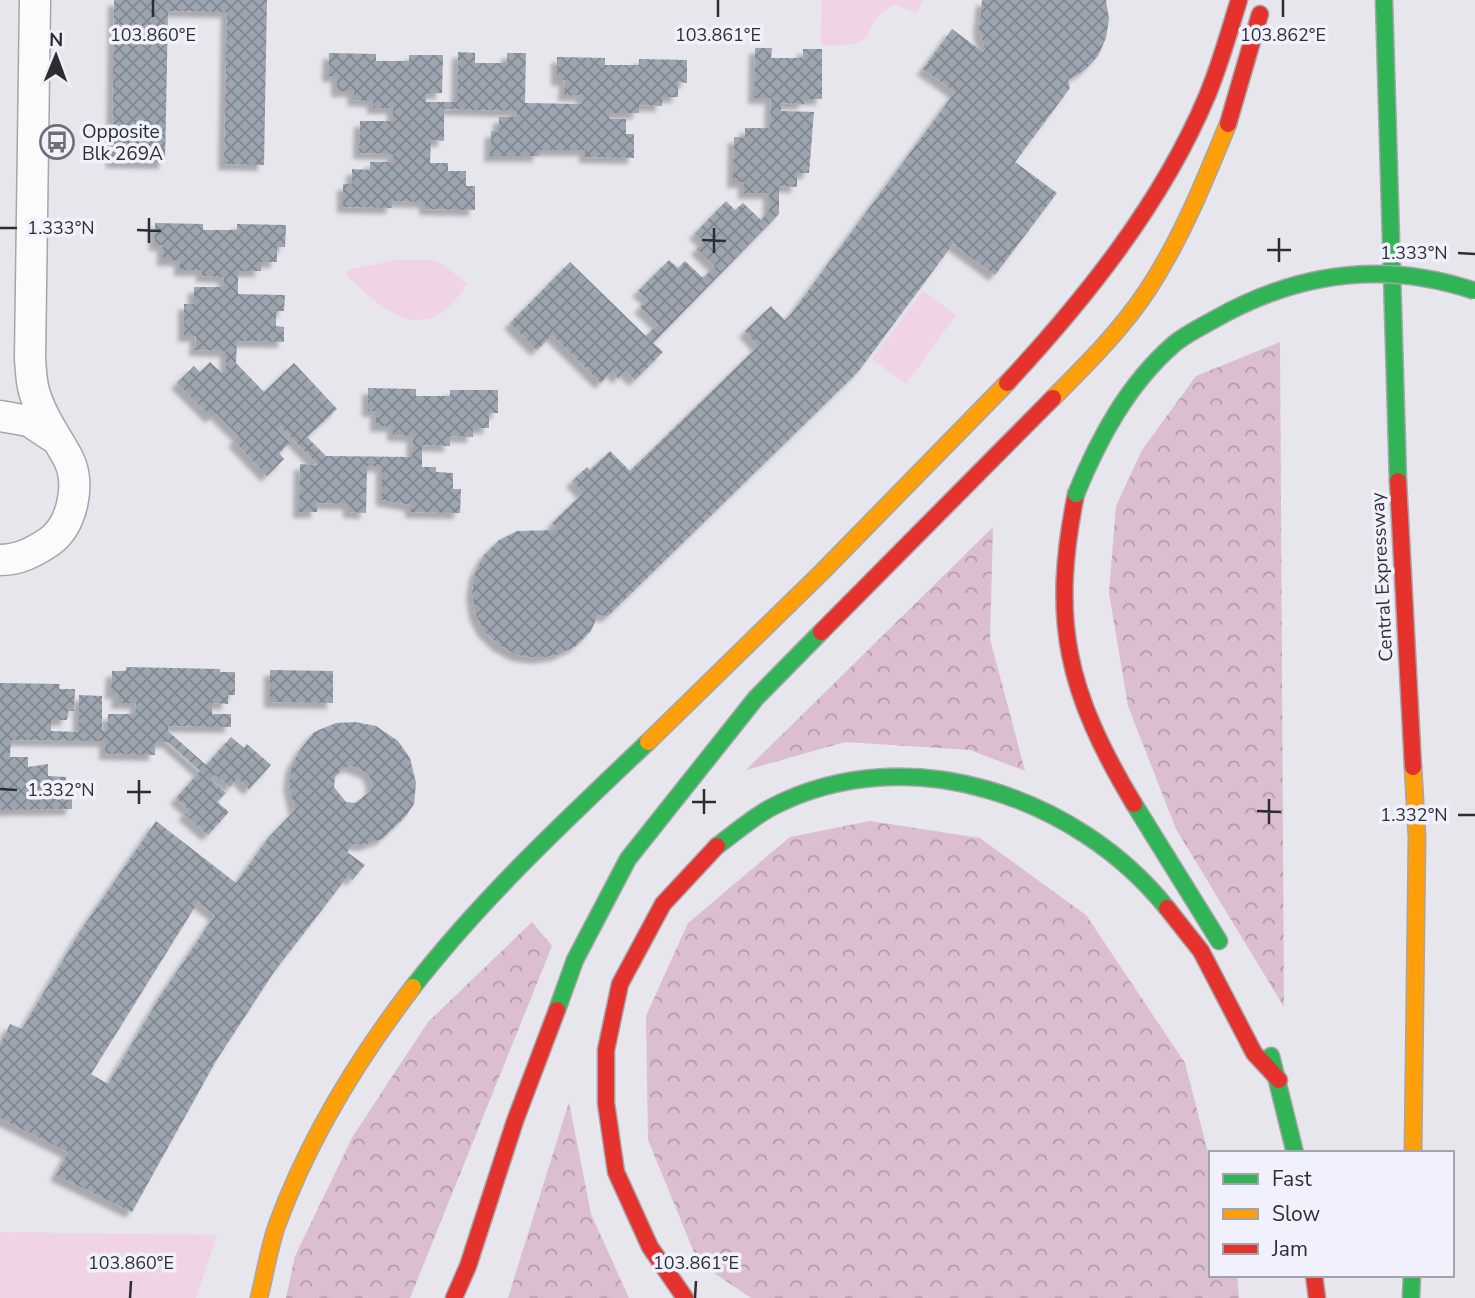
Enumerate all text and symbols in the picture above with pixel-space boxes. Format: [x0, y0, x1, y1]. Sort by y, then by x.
north arrow [21, 21, 91, 91]
text: 103.860°E [110, 23, 196, 47]
text: 103.861°E [675, 23, 761, 47]
text: 103.862°E [1240, 23, 1326, 47]
text: N [49, 27, 64, 53]
place label: Opposite Blk 269A [82, 119, 163, 167]
bus stop icon: Opposite Blk 269A [38, 123, 76, 161]
text: 1.333°N [27, 216, 95, 240]
text: 1.333°N [1380, 241, 1448, 265]
street label: Central Expressway [1365, 491, 1399, 662]
text: 1.332°N [27, 778, 95, 802]
text: 1.332°N [1380, 803, 1448, 827]
legend [1209, 1151, 1454, 1277]
text: Fast [1272, 1165, 1312, 1193]
text: Slow [1272, 1200, 1321, 1228]
text: Jam [1271, 1235, 1308, 1263]
text: 103.860°E [88, 1251, 174, 1275]
text: 103.861°E [653, 1251, 739, 1275]

